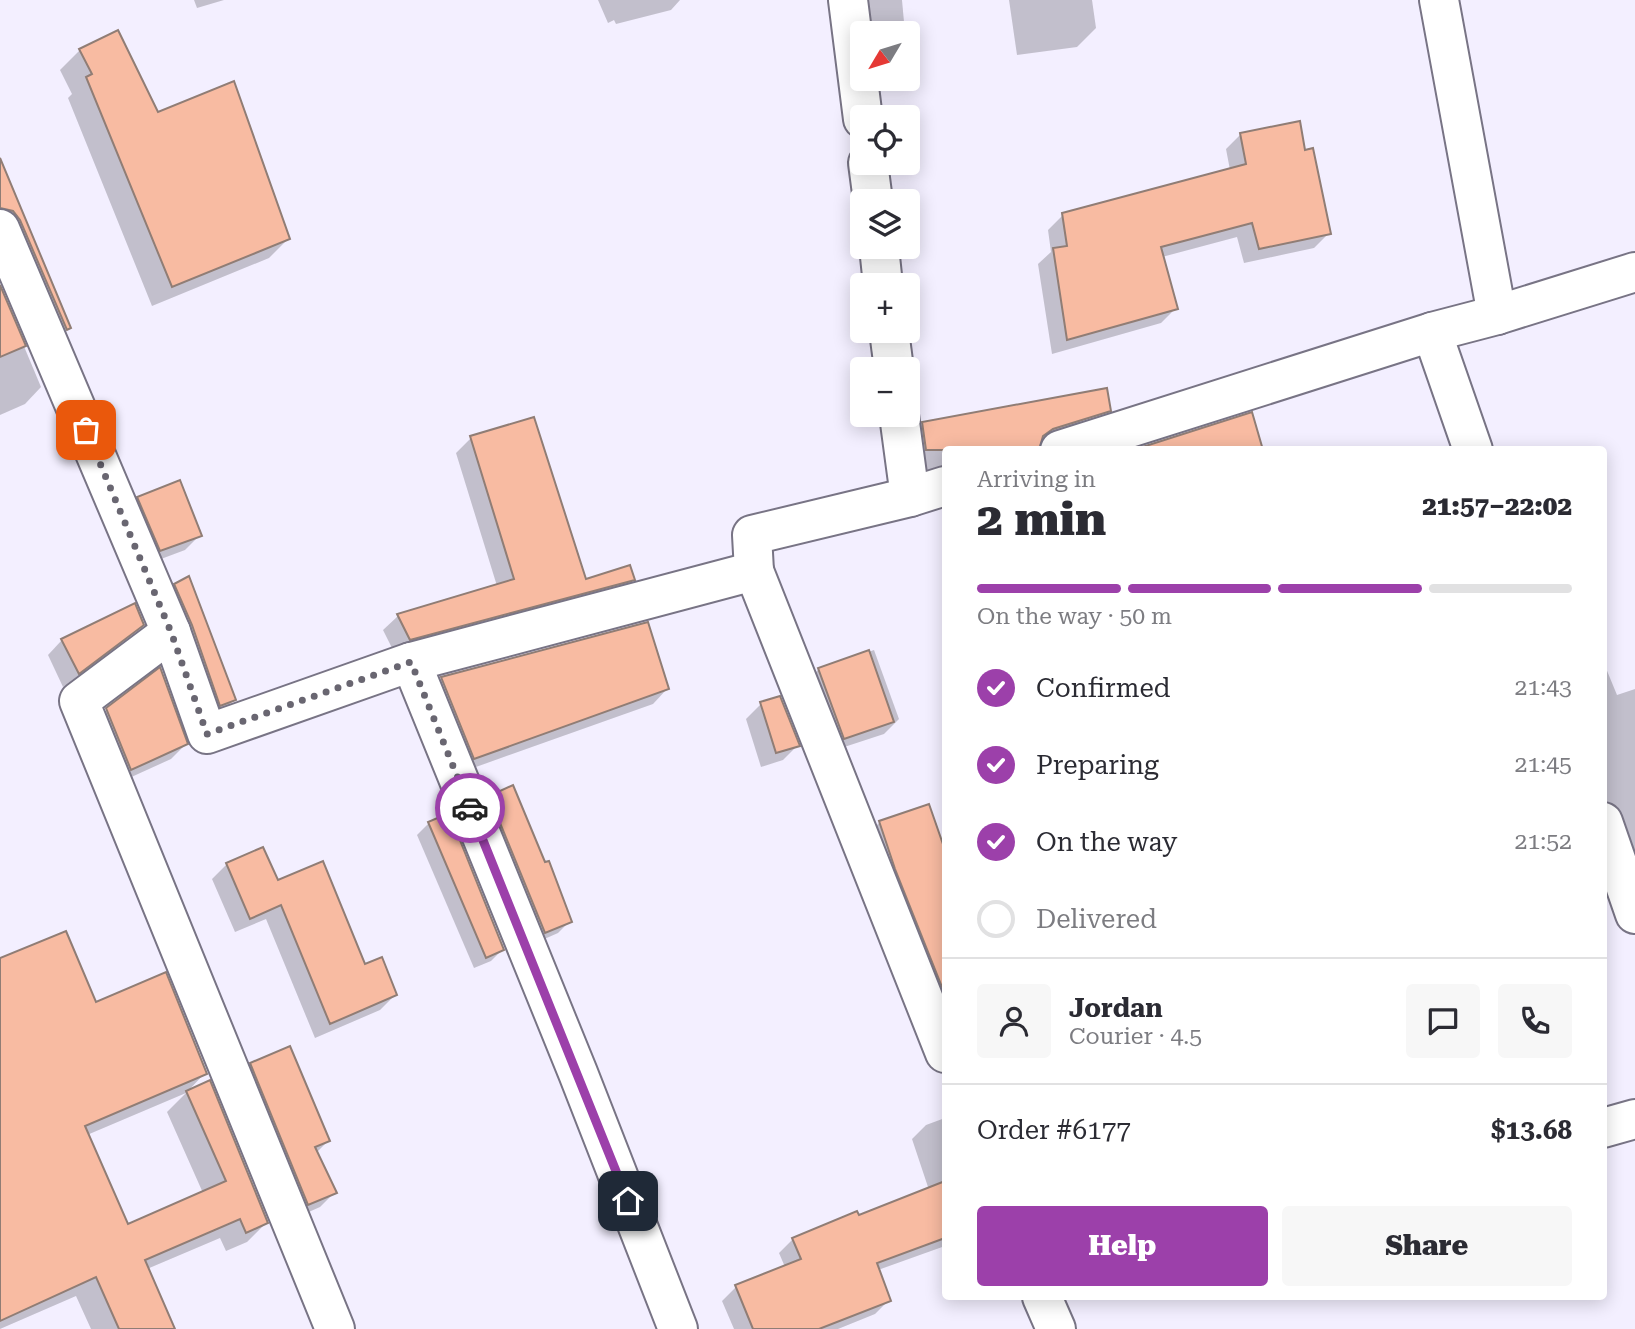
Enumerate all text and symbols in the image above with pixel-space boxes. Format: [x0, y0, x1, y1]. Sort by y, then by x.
north arrow [850, 21, 920, 91]
map controls [850, 21, 920, 427]
button: locate [850, 105, 920, 175]
button: layers [850, 189, 920, 259]
button: + [850, 273, 920, 343]
button: − [850, 357, 920, 427]
pin [56, 400, 116, 460]
icon: bag [67, 411, 105, 449]
text: Arriving in [977, 466, 1096, 493]
text: 21:57–22:02 [1422, 491, 1572, 521]
text: 2 min [977, 492, 1106, 546]
text: On the way · 50 m [977, 603, 1172, 630]
icon: check [977, 669, 1015, 707]
text: Confirmed [1036, 673, 1171, 703]
text: 21:43 [1515, 674, 1572, 701]
icon: check [977, 746, 1015, 784]
text: Preparing [1036, 750, 1159, 780]
text: 21:45 [1515, 751, 1572, 778]
courier [435, 773, 505, 843]
icon: car [451, 789, 489, 827]
icon: check [977, 823, 1015, 861]
text: On the way [1036, 827, 1177, 857]
text: 21:52 [1515, 828, 1572, 855]
text: Delivered [1036, 904, 1157, 934]
button: person [977, 984, 1051, 1058]
button: chat [1406, 984, 1480, 1058]
button: phone [1498, 984, 1572, 1058]
text: Jordan [1069, 993, 1163, 1023]
text: Courier · 4.5 [1069, 1023, 1202, 1050]
text: Order #6177 [977, 1115, 1131, 1145]
text: $13.68 [1491, 1115, 1572, 1145]
pin [598, 1171, 658, 1231]
icon: home [609, 1182, 647, 1220]
button: Help [977, 1206, 1268, 1286]
button: Share [1282, 1206, 1572, 1286]

